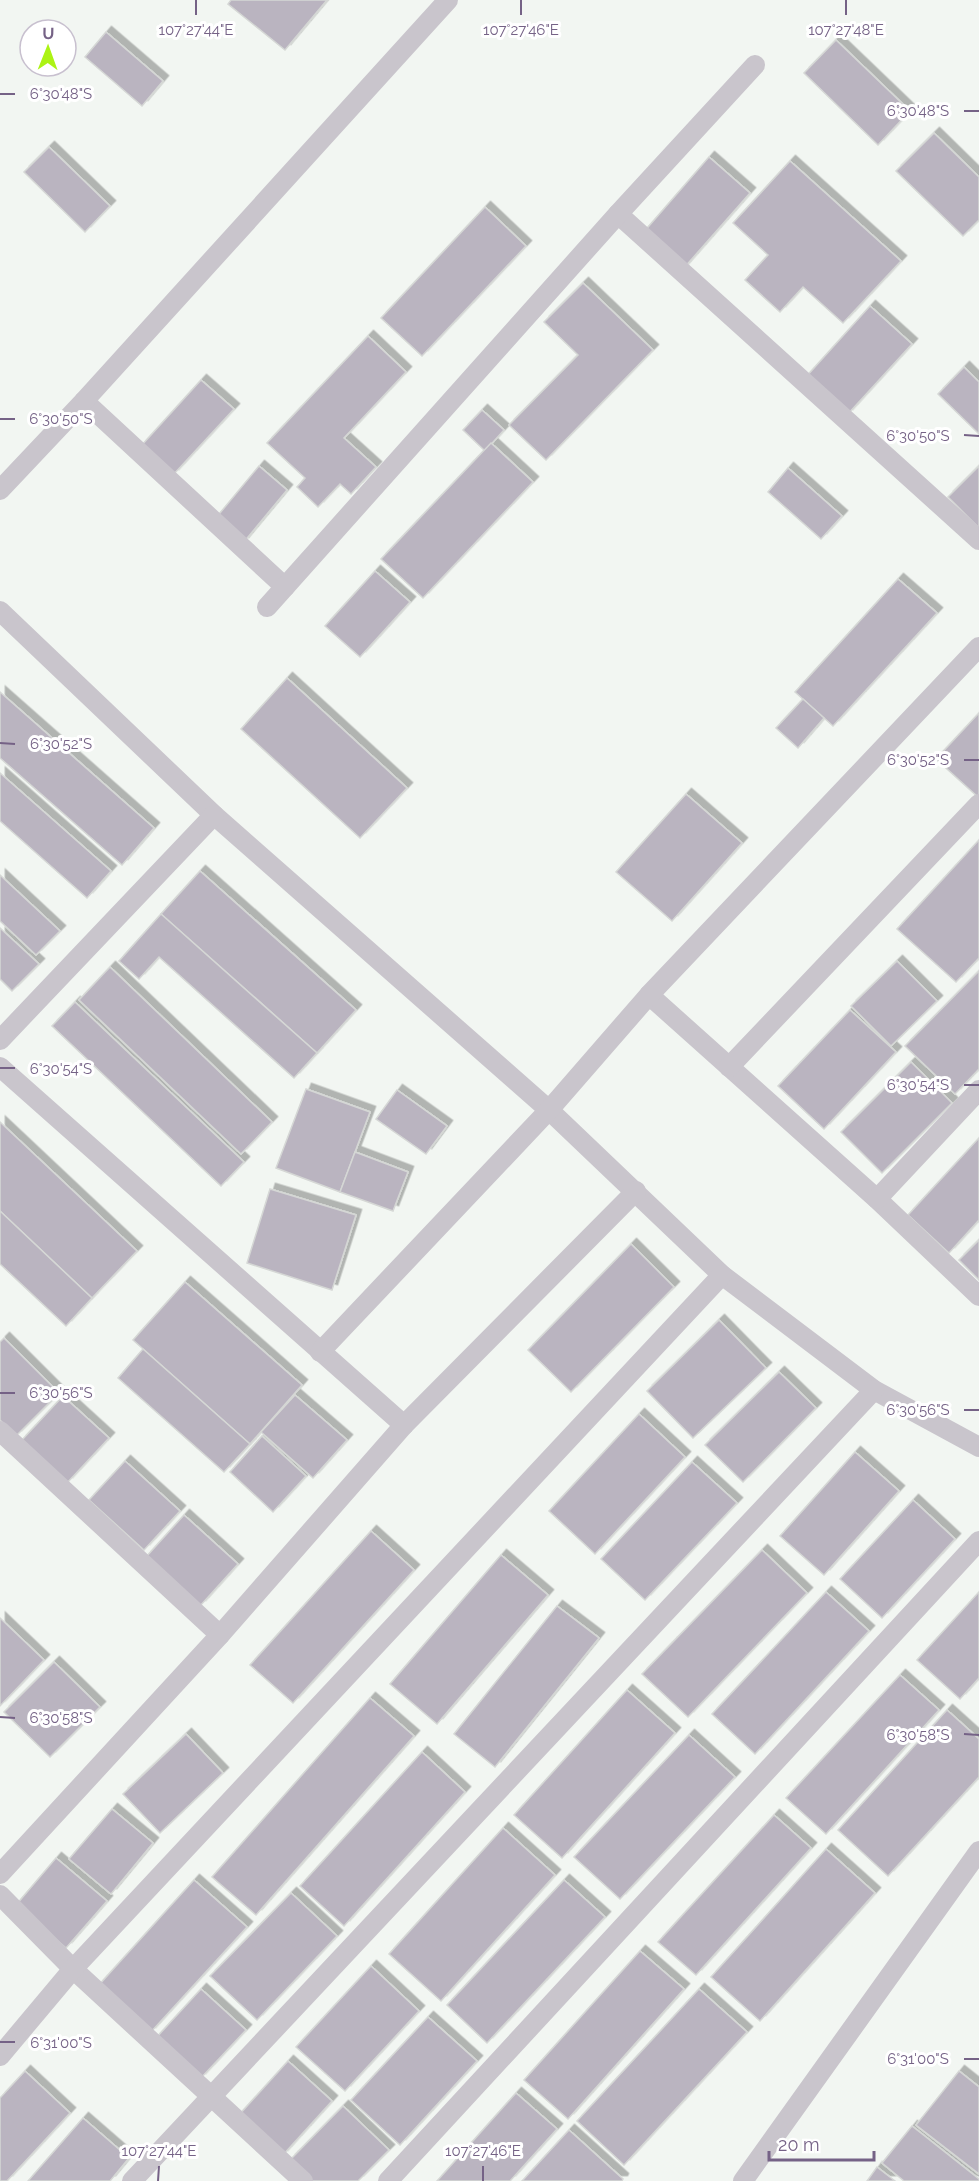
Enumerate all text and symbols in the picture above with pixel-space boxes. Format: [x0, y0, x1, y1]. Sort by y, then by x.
north arrow [18, 18, 78, 78]
text: 107°27'44"E [159, 21, 233, 39]
text: 107°27'46"E [483, 21, 559, 39]
text: 107°27'48"E [808, 21, 884, 39]
text: U [42, 24, 54, 43]
text: 6°30'48"S [30, 85, 92, 103]
text: 6°30'48"S [887, 102, 949, 120]
text: 6°30'50"S [29, 410, 93, 428]
text: 6°30'50"S [886, 427, 950, 445]
text: 6°30'52"S [30, 735, 92, 753]
text: 6°30'52"S [887, 751, 949, 769]
text: 6°30'54"S [30, 1060, 92, 1078]
text: 6°30'54"S [887, 1076, 949, 1094]
text: 6°30'56"S [29, 1384, 93, 1402]
text: 6°30'56"S [886, 1401, 950, 1419]
text: 6°30'58"S [29, 1709, 93, 1727]
text: 6°30'58"S [886, 1726, 950, 1744]
text: 6°31'00"S [30, 2034, 92, 2052]
text: 6°31'00"S [887, 2050, 949, 2068]
scale bar [769, 2124, 874, 2162]
text: 20 m [778, 2134, 820, 2155]
text: 107°27'44"E [122, 2142, 196, 2160]
text: 107°27'46"E [445, 2142, 521, 2160]

